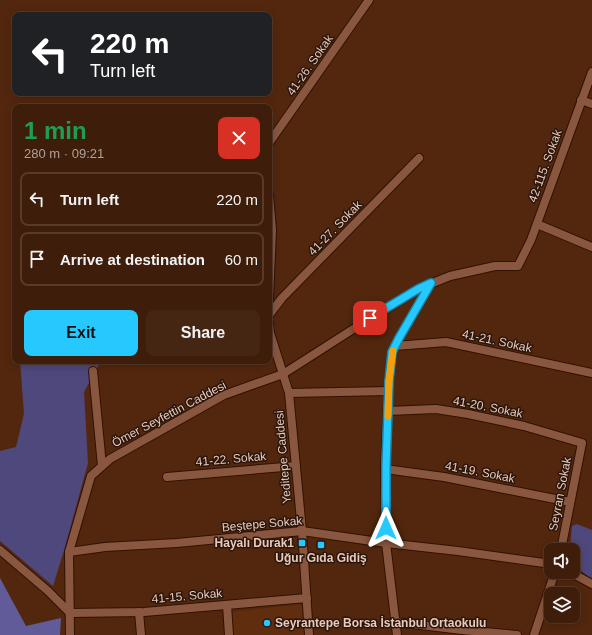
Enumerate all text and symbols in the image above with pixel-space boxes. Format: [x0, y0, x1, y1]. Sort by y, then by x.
icon: left [24, 28, 76, 80]
text: 220 m [90, 28, 169, 59]
street label: 41-26. Sokak [284, 31, 337, 98]
text: Turn left [90, 61, 155, 81]
text: 1 min [24, 117, 87, 144]
button: close [218, 117, 260, 159]
street label: 42-115. Sokak [525, 127, 565, 204]
text: 280 m · 09:21 [24, 146, 104, 161]
icon: left [26, 188, 48, 210]
text: Turn left [60, 191, 119, 208]
text: 220 m [216, 191, 258, 208]
street label: 41-27. Sokak [305, 197, 365, 258]
icon: arrive [26, 248, 48, 270]
text: Arrive at destination [60, 251, 205, 268]
text: 60 m [225, 251, 258, 268]
pin [353, 301, 387, 335]
icon: arrive [359, 307, 381, 329]
button: Exit [24, 310, 138, 356]
button: Share [146, 310, 260, 356]
street label: 41-21. Sokak [461, 327, 534, 355]
street label: Ömer Seyfettin Caddesi [109, 378, 229, 450]
street label: 41-20. Sokak [452, 393, 525, 421]
street label: Yeditepe Caddesi [272, 410, 294, 504]
street label: 41-22. Sokak [195, 449, 268, 469]
street label: Seyran Sokak [546, 455, 574, 532]
street label: 41-19. Sokak [444, 458, 517, 486]
position arrow [365, 507, 407, 549]
street label: Beştepe Sokak [221, 513, 304, 534]
place label: Hayalı Durak1 [215, 536, 294, 550]
marker: Hayalı Durak1 [297, 538, 307, 548]
marker: Uğur Gıda Gidiş [316, 540, 326, 550]
map controls [544, 543, 580, 623]
button: sound [544, 543, 580, 579]
place label: Uğur Gıda Gidiş [275, 551, 367, 565]
street label: 41-15. Sokak [151, 586, 224, 606]
button: layers [544, 587, 580, 623]
place label: Seyrantepe Borsa İstanbul Ortaokulu [275, 615, 486, 630]
marker: Seyrantepe Borsa İstanbul Ortaokulu [262, 618, 272, 628]

